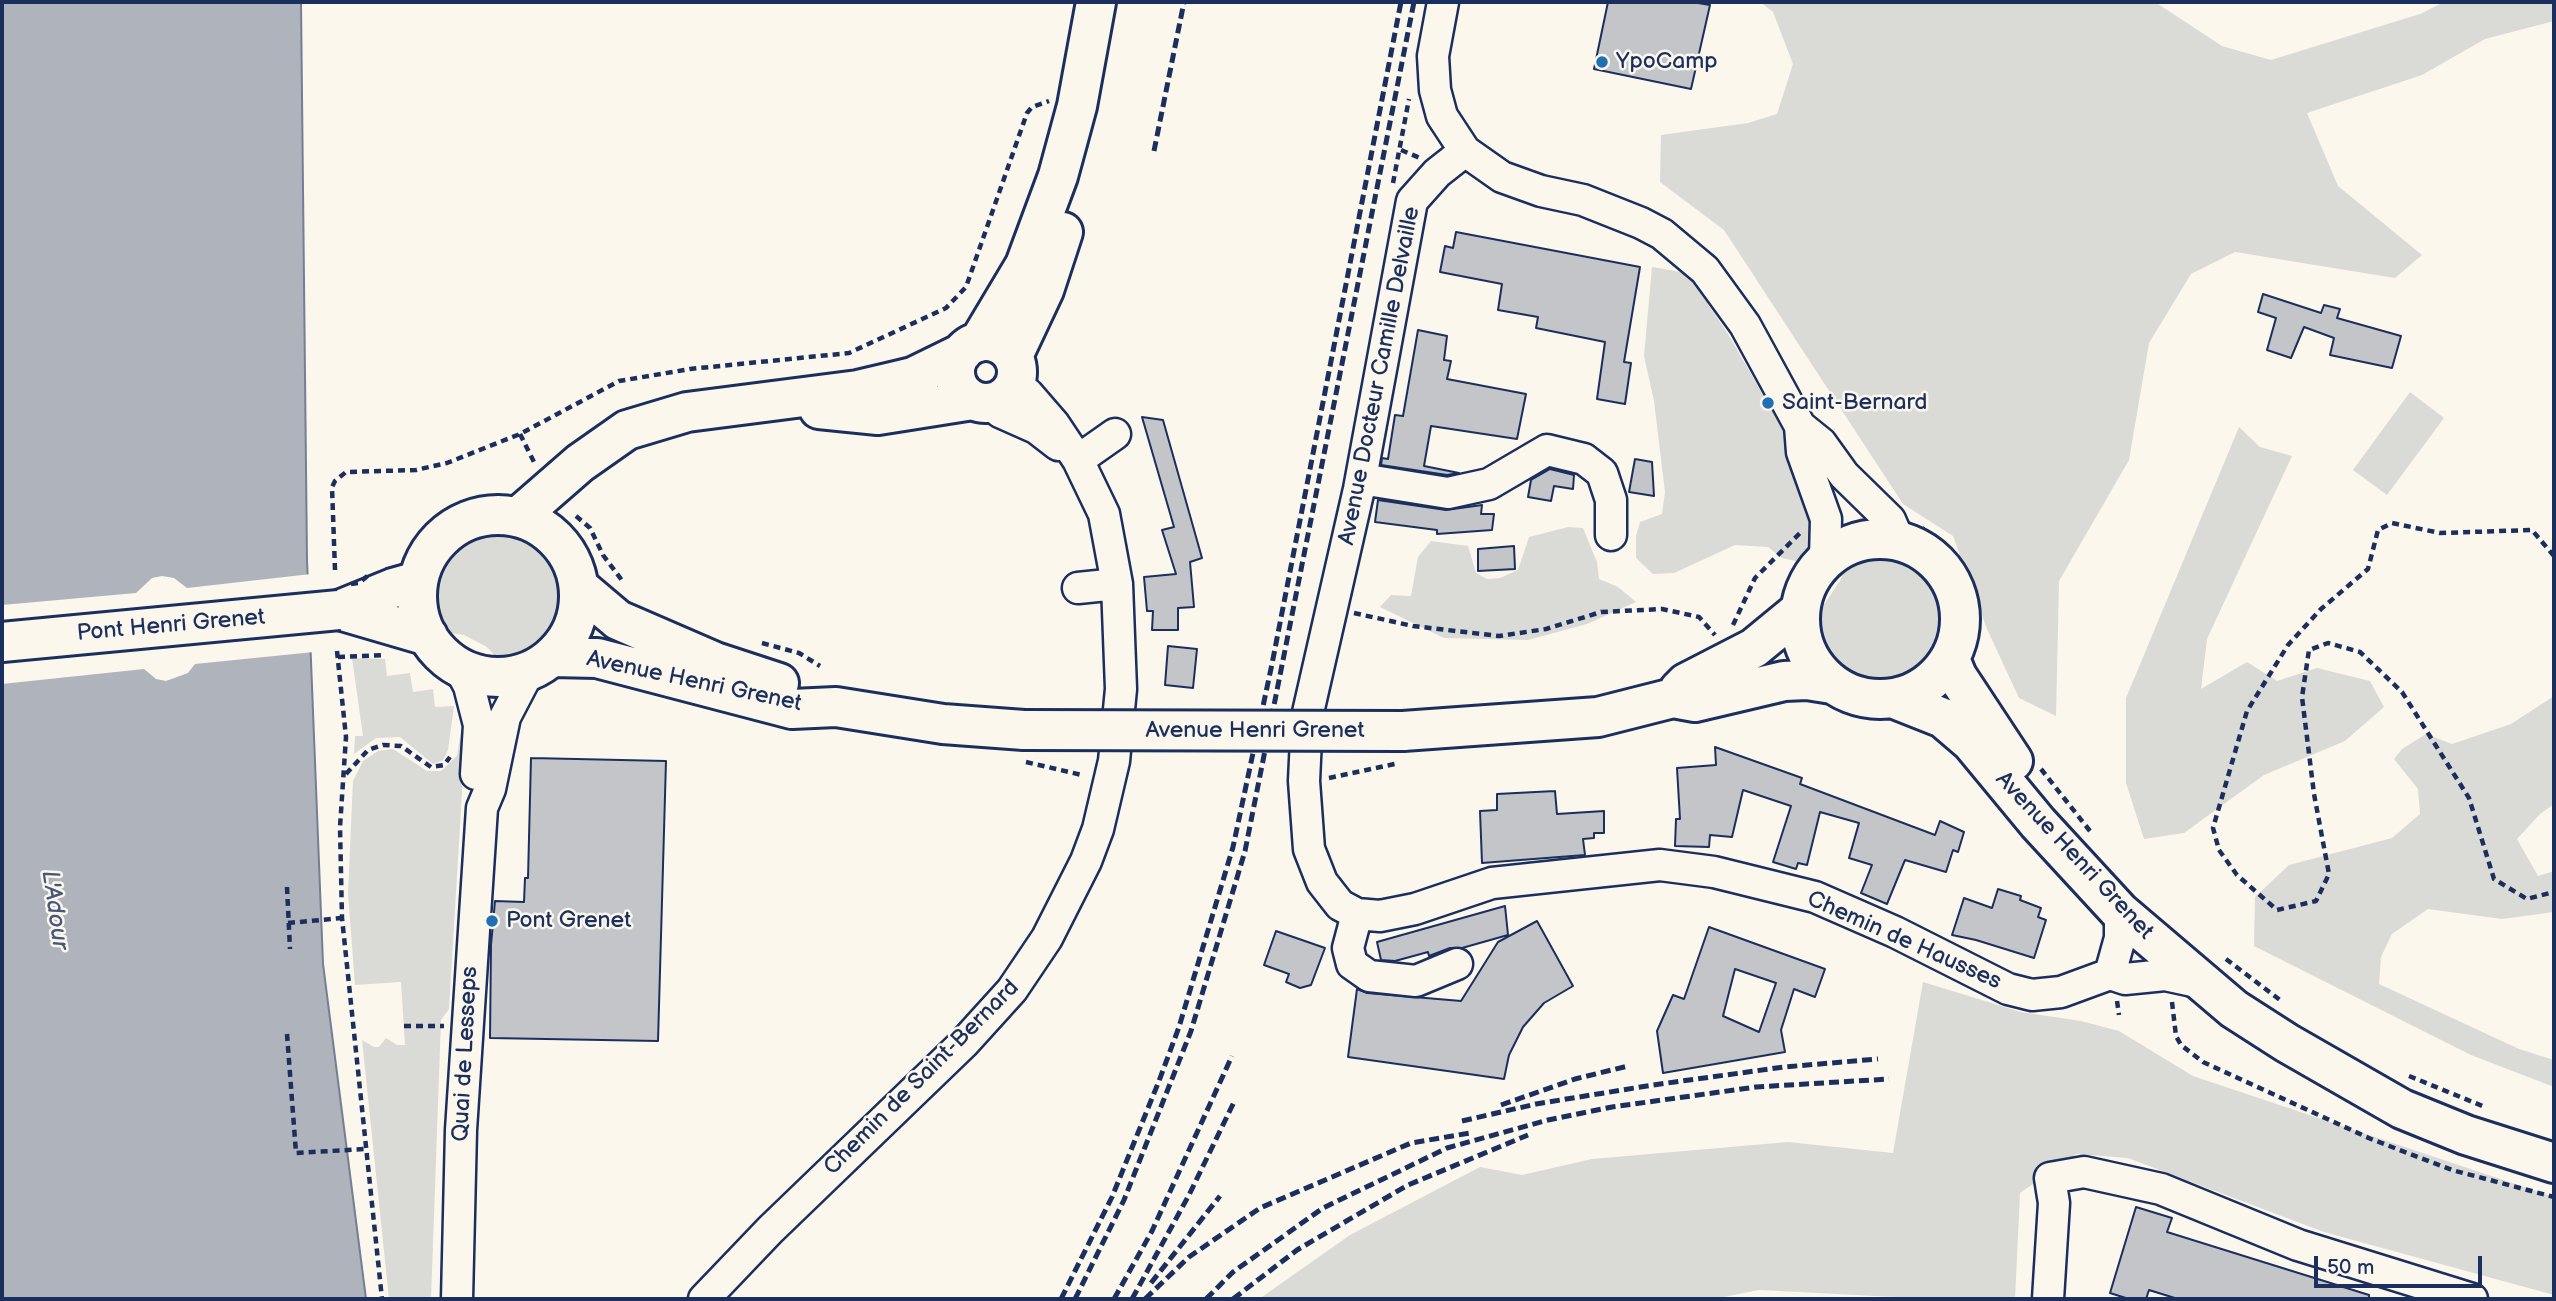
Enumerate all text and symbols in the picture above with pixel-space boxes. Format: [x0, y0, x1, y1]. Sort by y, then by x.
place label: YpoCamp [1616, 48, 1718, 76]
marker: YpoCamp [1594, 54, 1610, 70]
street label: Avenue Docteur Camille Delvaille [1334, 204, 1426, 548]
place label: Saint-Bernard [1782, 389, 1927, 417]
marker: Saint-Bernard [1760, 395, 1776, 411]
street label: Pont Henri Grenet [76, 604, 266, 648]
street label: Avenue Henri Grenet [584, 646, 804, 718]
street label: Avenue Henri Grenet [1145, 717, 1365, 745]
street label: Avenue Henri Grenet [1989, 766, 2159, 946]
water label: L'Adour [34, 869, 74, 951]
street label: Chemin de Hausses [1803, 886, 2005, 996]
place label: Pont Grenet [506, 907, 631, 935]
marker: Pont Grenet [484, 913, 500, 929]
street label: Quai de Lesseps [448, 966, 484, 1142]
street label: Chemin de Saint-Bernard [819, 975, 1025, 1181]
scale bar [2318, 1242, 2486, 1286]
text: 50 m [2327, 1255, 2374, 1280]

